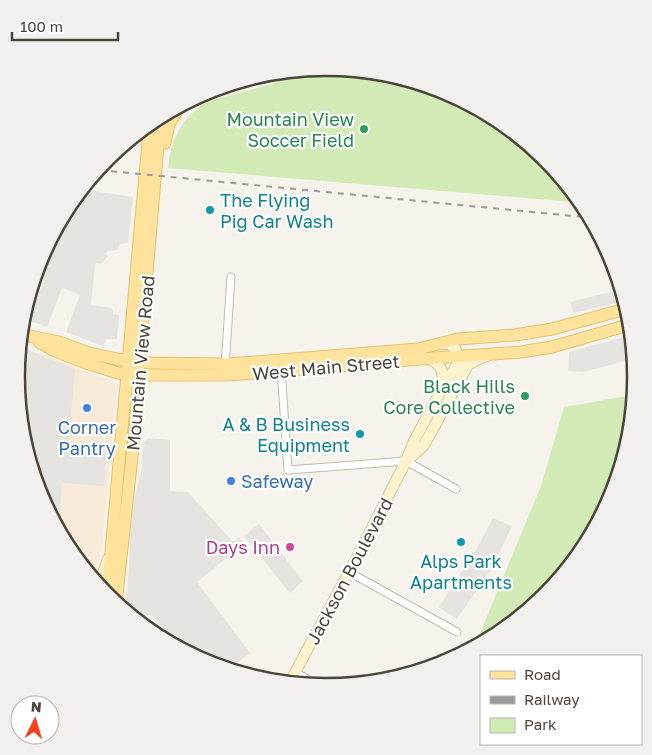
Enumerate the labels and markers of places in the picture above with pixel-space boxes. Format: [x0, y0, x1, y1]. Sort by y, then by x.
place label: Mountain View Soccer Field [226, 108, 354, 151]
marker: Mountain View Soccer Field [358, 123, 370, 135]
place label: The Flying Pig Car Wash [220, 189, 333, 232]
marker: The Flying Pig Car Wash [204, 204, 216, 216]
place label: Black Hills Core Collective [383, 375, 515, 418]
marker: Black Hills Core Collective [519, 390, 531, 402]
marker: Corner Pantry [81, 402, 93, 414]
place label: A & B Business Equipment [222, 413, 350, 456]
place label: Corner Pantry [58, 416, 116, 459]
marker: A & B Business Equipment [354, 428, 366, 440]
place label: Safeway [241, 470, 313, 492]
marker: Safeway [225, 475, 237, 487]
place label: Days Inn [206, 536, 280, 558]
marker: Alps Park Apartments [455, 536, 467, 548]
marker: Days Inn [284, 541, 296, 553]
place label: Alps Park Apartments [410, 550, 512, 593]

